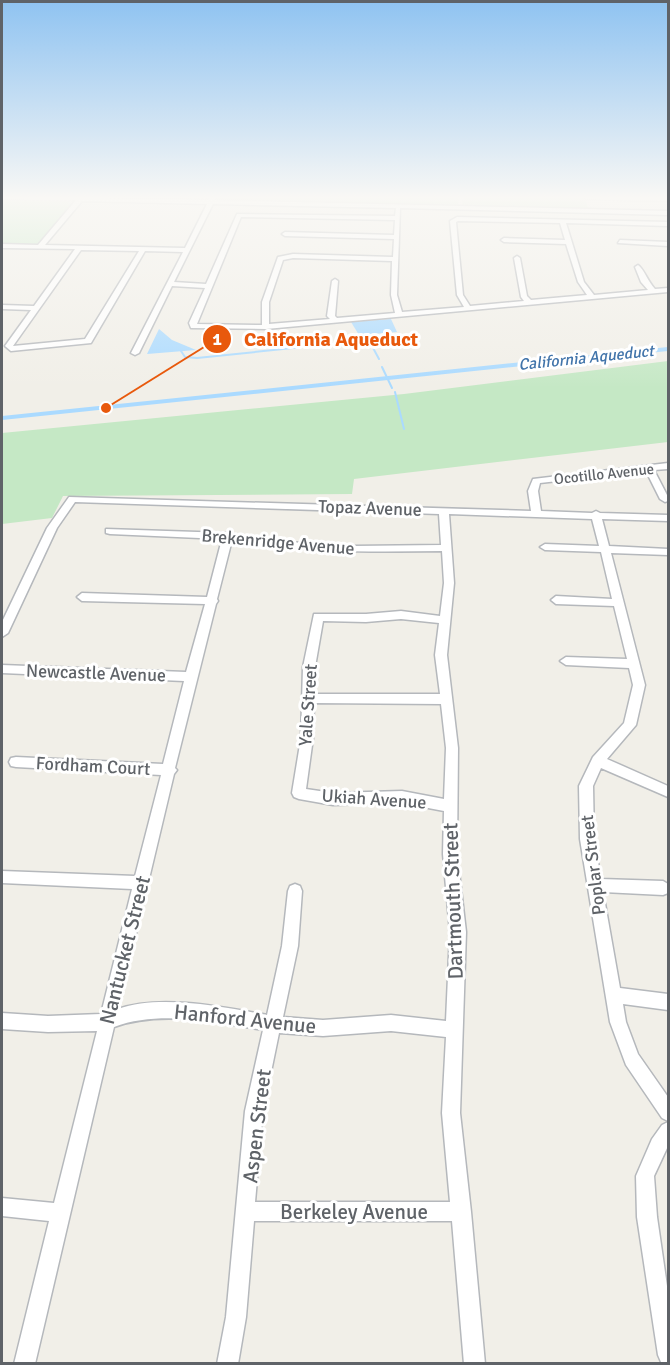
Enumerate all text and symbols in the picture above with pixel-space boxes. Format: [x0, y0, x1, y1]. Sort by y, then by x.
callout: California Aqueduct [202, 320, 430, 358]
text: California Aqueduct [244, 327, 419, 352]
text: 1 [212, 328, 222, 350]
water label: California Aqueduct [518, 341, 657, 375]
street label: Ocotillo Avenue [553, 460, 655, 488]
street label: Topaz Avenue [318, 495, 422, 521]
street label: Brekenridge Avenue [201, 524, 355, 560]
street label: Newcastle Avenue [26, 660, 166, 686]
street label: Yale Street [294, 663, 322, 747]
street label: Fordham Court [35, 752, 151, 780]
street label: Ukiah Avenue [321, 784, 427, 814]
street label: Poplar Street [576, 814, 610, 916]
street label: Dartmouth Street [437, 822, 469, 980]
street label: Nantucket Street [94, 873, 156, 1027]
street label: Hanford Avenue [173, 999, 317, 1039]
street label: Aspen Street [237, 1068, 277, 1184]
street label: Berkeley Avenue [280, 1199, 428, 1225]

